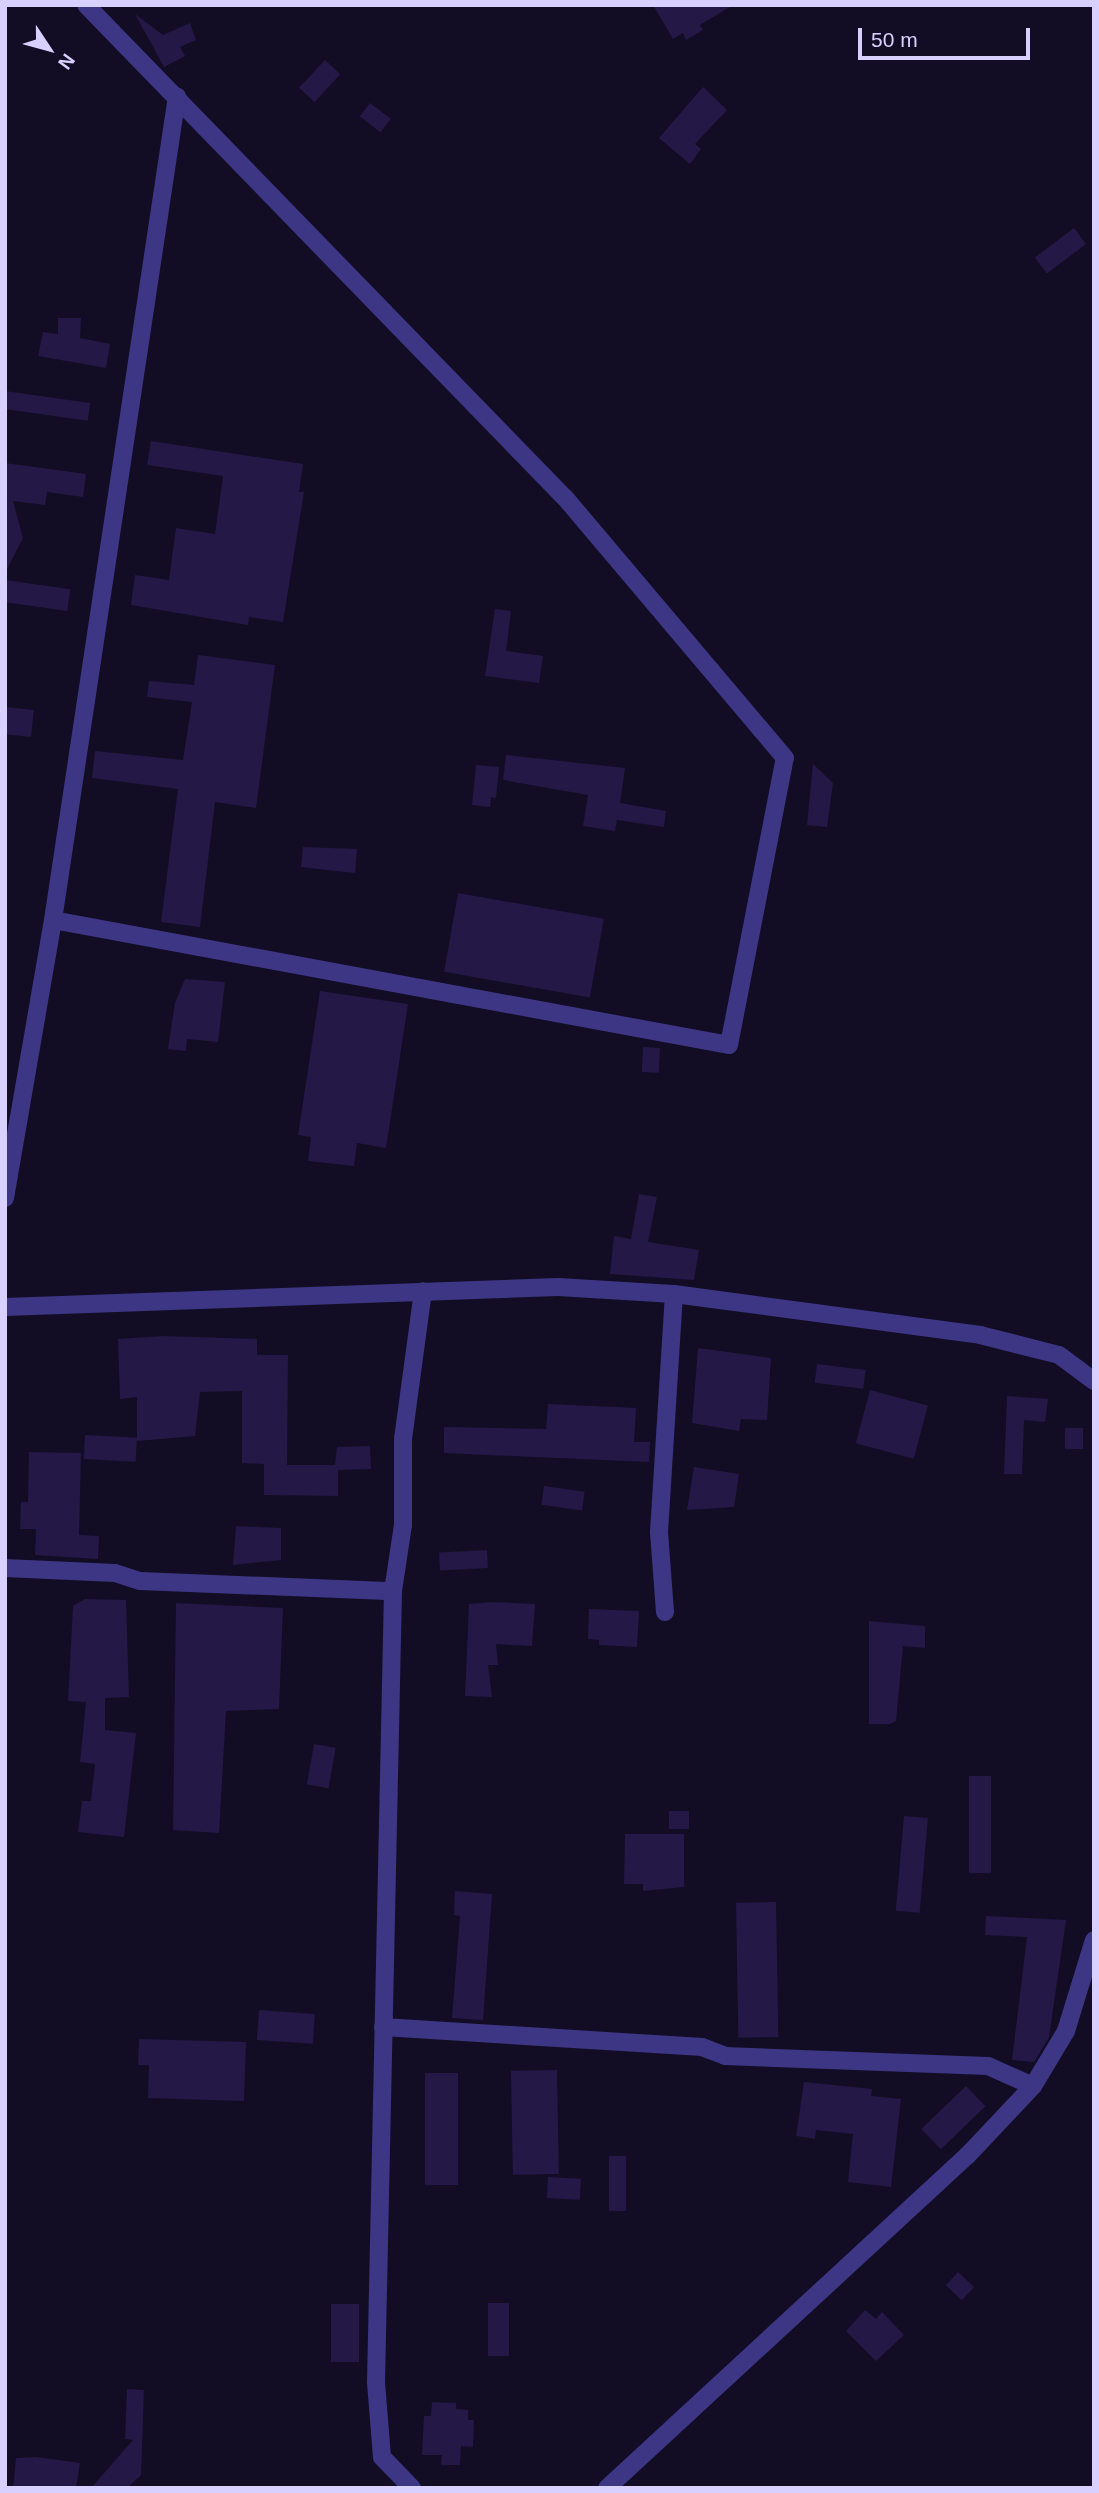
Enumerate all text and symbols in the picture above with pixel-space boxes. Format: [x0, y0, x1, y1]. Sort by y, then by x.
north arrow [14, 14, 84, 84]
scale bar [861, 14, 1032, 58]
text: 50 m [871, 28, 918, 51]
text: N [54, 50, 79, 73]

